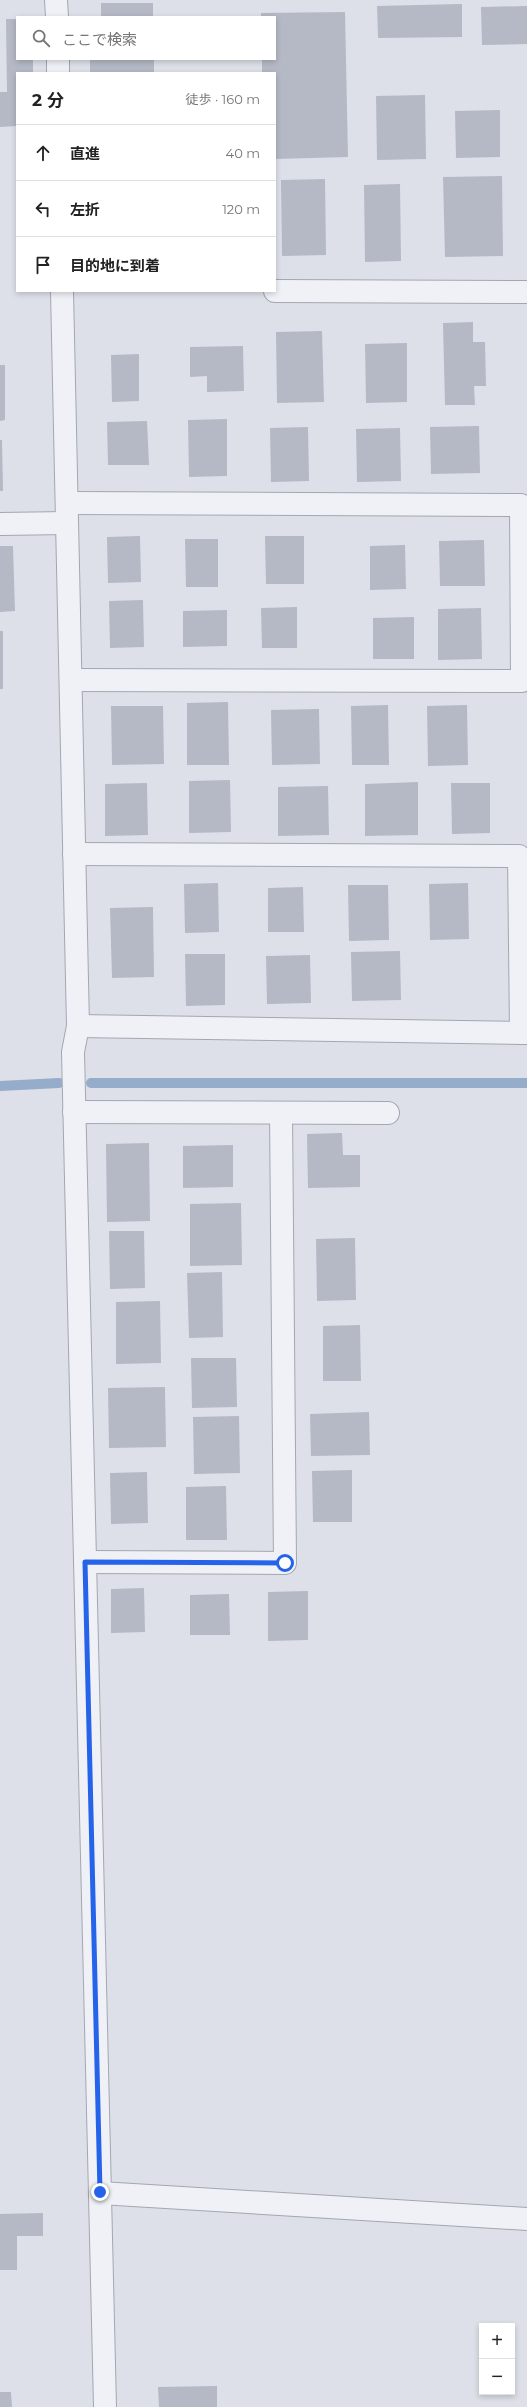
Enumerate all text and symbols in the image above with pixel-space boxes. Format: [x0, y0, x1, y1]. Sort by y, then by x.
search box [16, 16, 276, 60]
icon: search [30, 27, 52, 49]
text: ここで検索 [62, 30, 137, 49]
text: 2 分 [32, 90, 64, 110]
text: 徒歩 · 160 m [185, 91, 260, 107]
icon: ahead [32, 142, 54, 164]
text: 直進 [70, 144, 100, 163]
text: 40 m [226, 145, 260, 161]
icon: left [32, 198, 54, 220]
text: 左折 [70, 200, 100, 219]
text: 120 m [222, 201, 260, 217]
icon: arrive [32, 254, 54, 276]
text: 目的地に到着 [70, 256, 160, 275]
route start [276, 1554, 294, 1572]
route end [91, 2183, 109, 2201]
map controls [479, 2323, 515, 2395]
button: + [479, 2323, 515, 2359]
button: − [479, 2359, 515, 2395]

